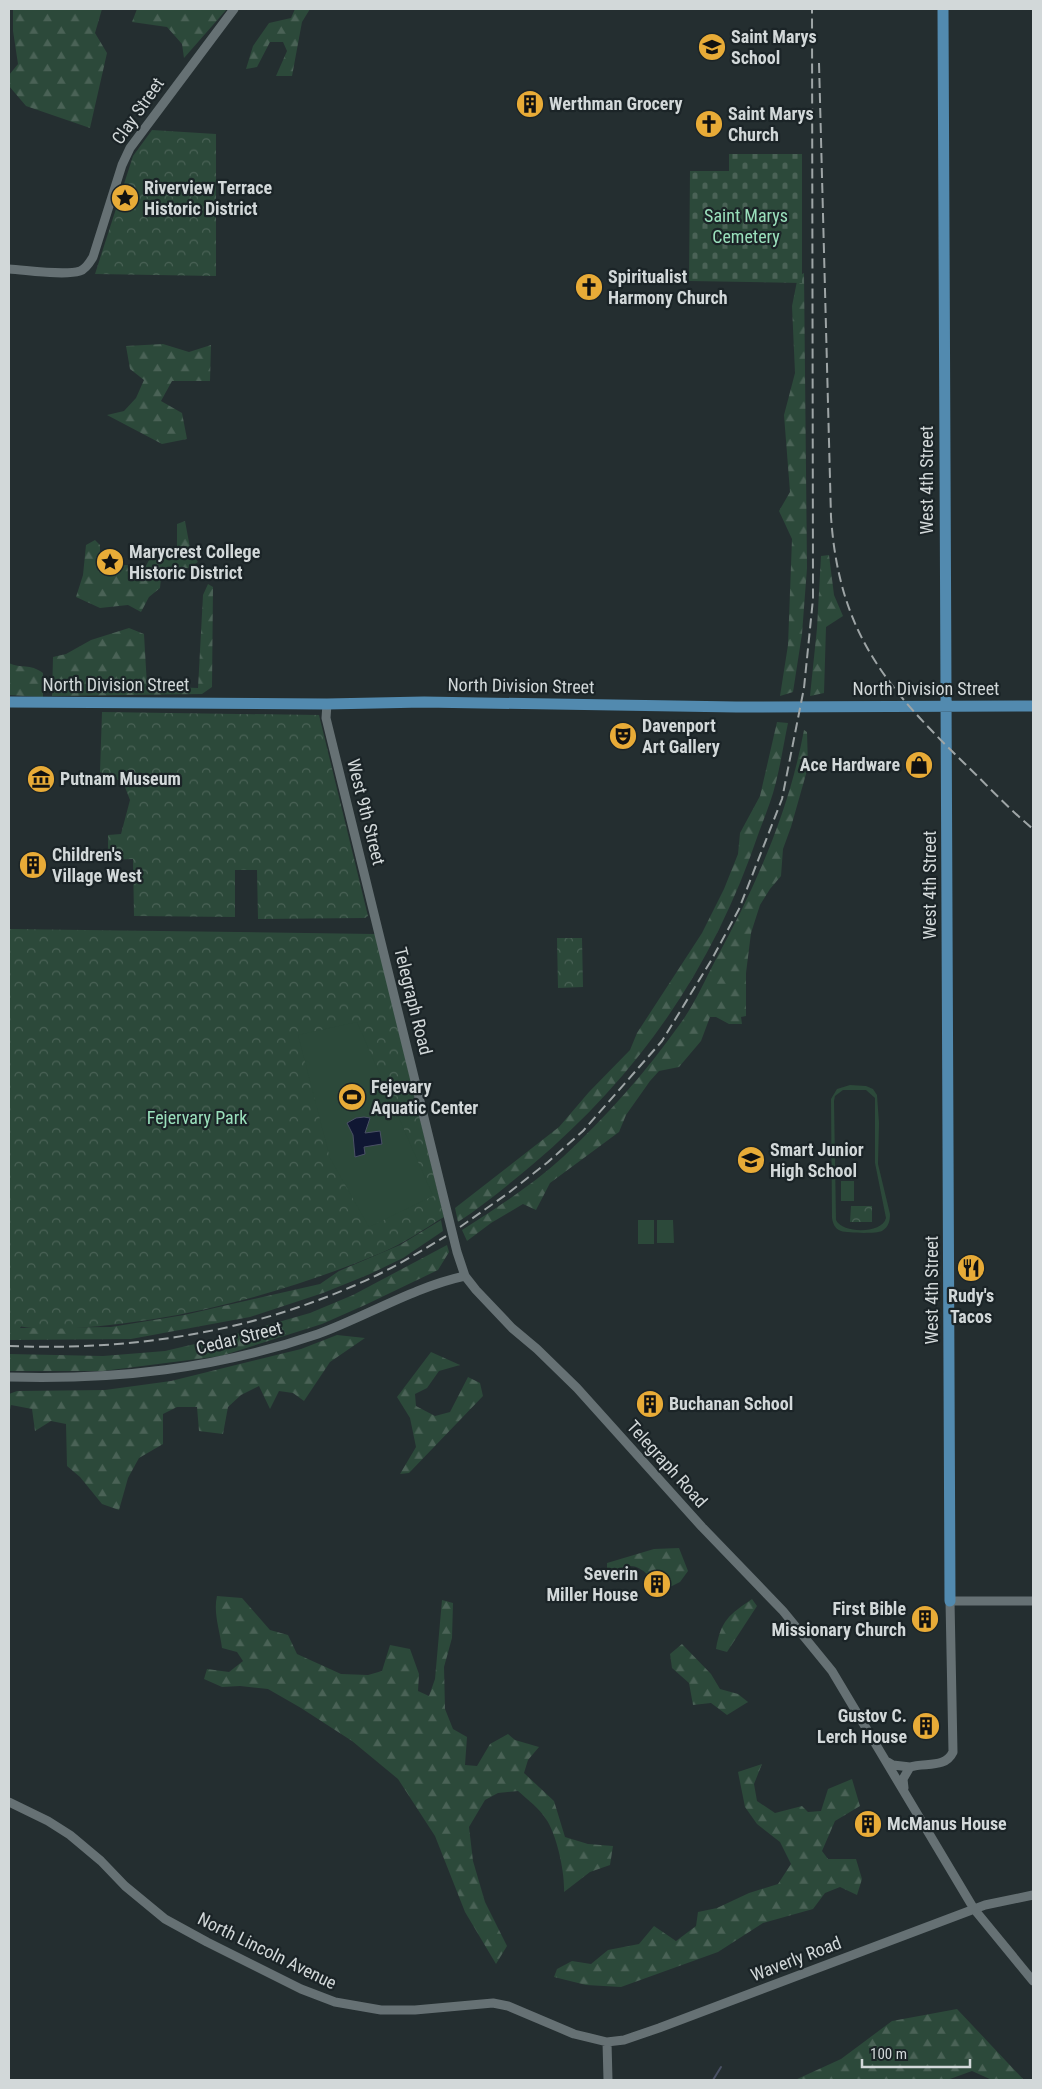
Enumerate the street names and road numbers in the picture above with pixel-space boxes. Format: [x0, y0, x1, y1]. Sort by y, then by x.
street label: Clay Street [107, 73, 168, 148]
street label: West 4th Street [916, 426, 937, 534]
street label: North Division Street [43, 674, 189, 695]
street label: North Division Street [447, 674, 595, 697]
street label: North Division Street [853, 678, 999, 699]
street label: West 9th Street [343, 757, 390, 867]
street label: West 4th Street [919, 831, 940, 939]
street label: Telegraph Road [390, 945, 437, 1057]
street label: West 4th Street [921, 1236, 942, 1344]
street label: Cedar Street [194, 1317, 284, 1358]
street label: Telegraph Road [623, 1416, 712, 1512]
street label: North Lincoln Avenue [194, 1908, 340, 1993]
street label: Waverly Road [748, 1932, 844, 1985]

